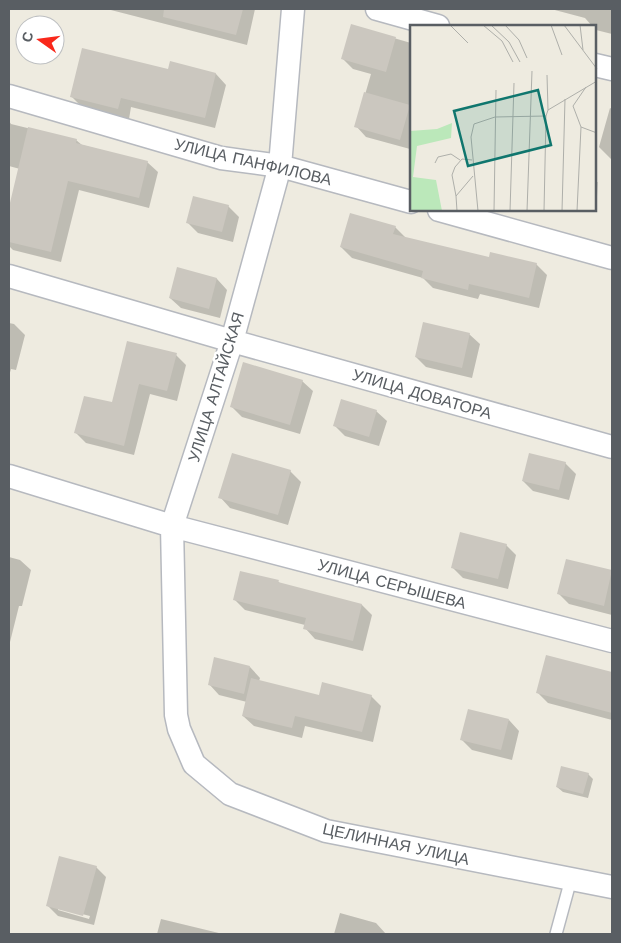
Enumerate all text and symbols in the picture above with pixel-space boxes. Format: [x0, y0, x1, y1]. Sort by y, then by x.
north arrow [15, 15, 65, 65]
inset map [410, 25, 596, 211]
text: С [18, 30, 36, 44]
street label: УЛИЦА ПАНФИЛОВА [173, 135, 334, 189]
street label: УЛИЦА АЛТАЙСКАЯ [184, 310, 248, 464]
street label: УЛИЦА ДОВАТОРА [350, 365, 494, 423]
street label: УЛИЦА СЕРЫШЕВА [316, 555, 469, 613]
street label: ЦЕЛИННАЯ УЛИЦА [321, 819, 471, 869]

